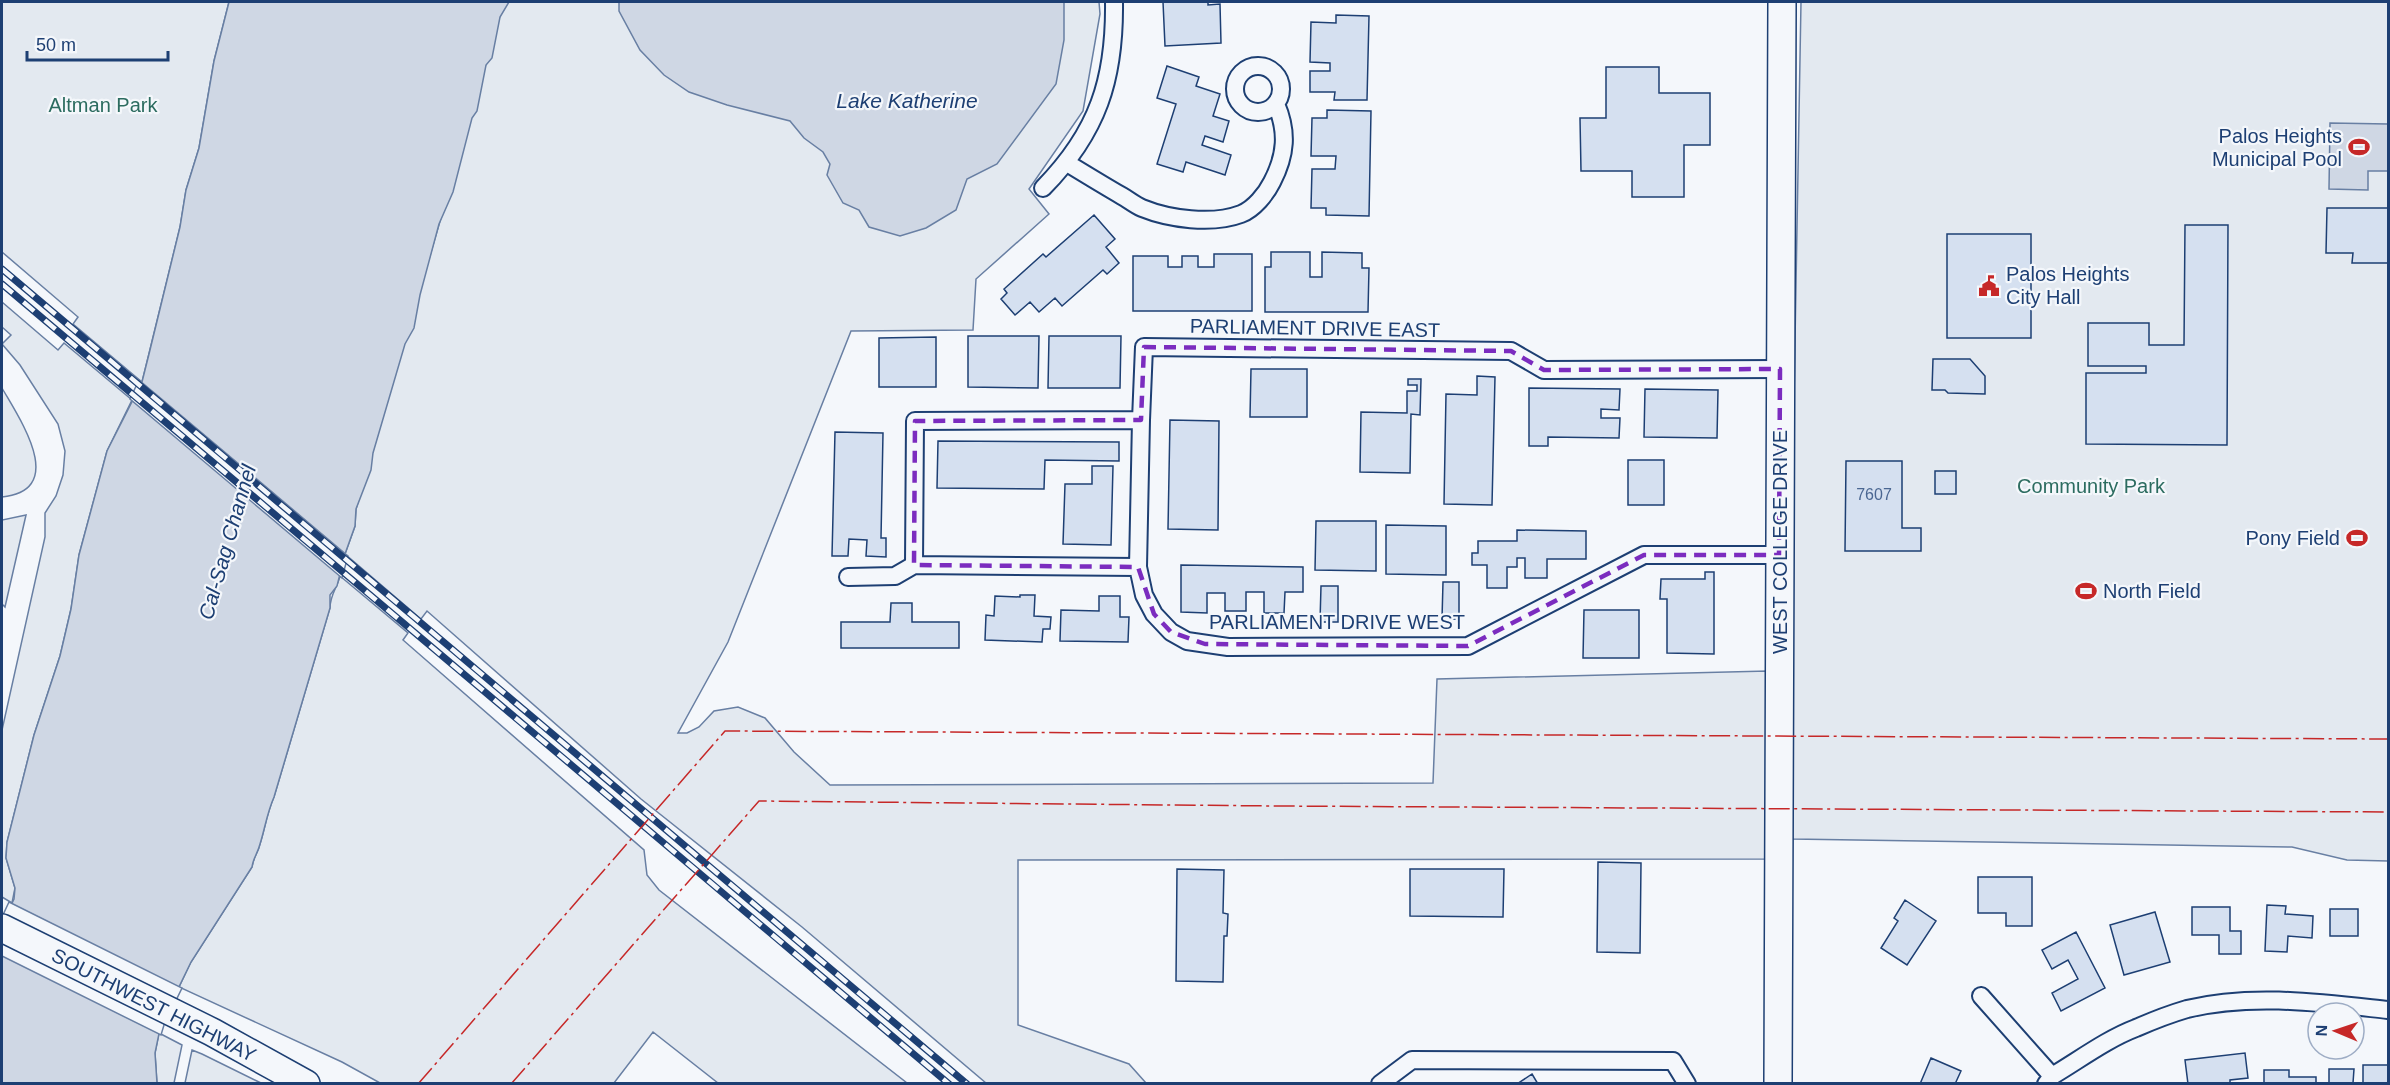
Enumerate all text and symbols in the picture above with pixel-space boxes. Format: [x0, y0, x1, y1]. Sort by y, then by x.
scale bar [27, 24, 168, 62]
text: 50 m [36, 35, 76, 55]
water label: Lake Katherine [836, 89, 978, 112]
park label: Altman Park [49, 94, 158, 116]
place label: Palos Heights Municipal Pool [2212, 125, 2342, 170]
sports icon: Palos Heights Municipal Pool [2347, 135, 2371, 159]
place label: Palos Heights City Hall [2006, 263, 2129, 308]
public building icon: Palos Heights City Hall [1977, 274, 2001, 298]
street label: PARLIAMENT DRIVE EAST [1190, 315, 1440, 341]
street label: WEST COLLEGE DRIVE [1769, 430, 1791, 654]
water label: Cal-Sag Channel [194, 461, 260, 622]
park label: Community Park [2017, 475, 2166, 497]
house number: 7607 [1856, 486, 1892, 503]
sports icon: Pony Field [2345, 526, 2369, 550]
place label: Pony Field [2246, 527, 2340, 549]
sports icon: North Field [2074, 579, 2098, 603]
place label: North Field [2103, 580, 2201, 602]
street label: PARLIAMENT DRIVE WEST [1209, 611, 1465, 633]
street label: SOUTHWEST HIGHWAY [48, 944, 260, 1066]
north arrow [2306, 1001, 2366, 1061]
text: N [2313, 1024, 2330, 1037]

